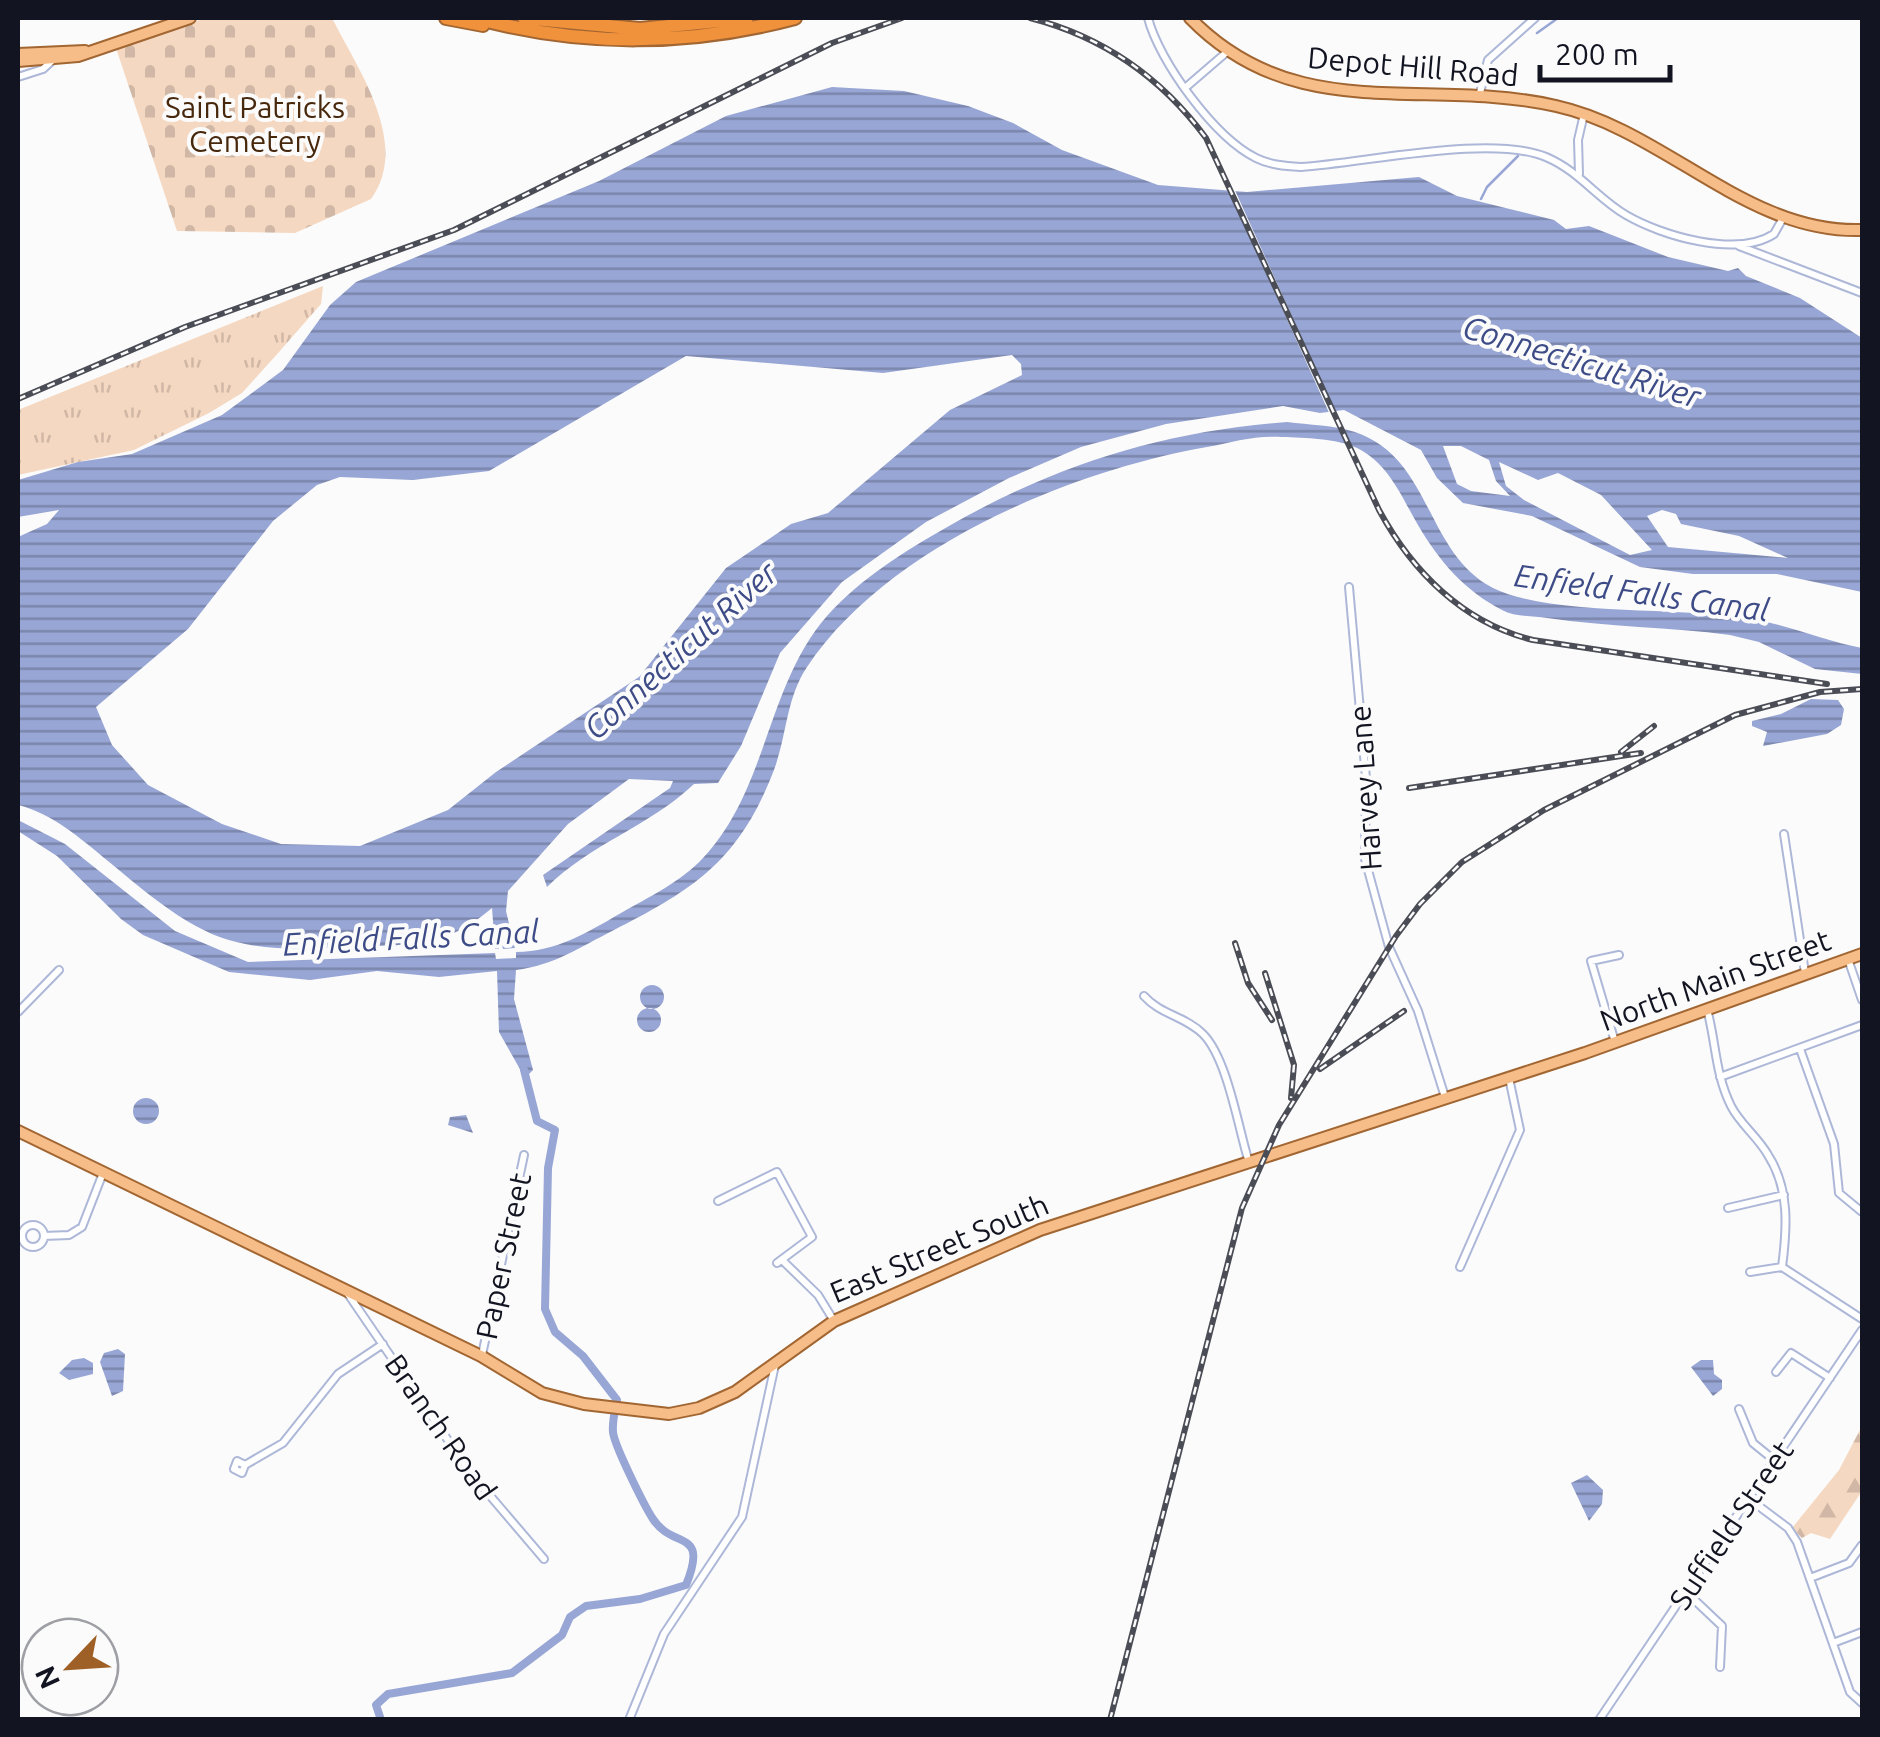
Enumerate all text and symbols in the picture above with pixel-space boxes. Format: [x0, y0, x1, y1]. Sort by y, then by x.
scale bar [1540, 20, 1670, 82]
text: 200 m [1555, 37, 1639, 71]
street label: Depot Hill Road [1306, 40, 1520, 92]
park label: Saint Patricks Cemetery [165, 90, 345, 158]
water label: Connecticut River [1459, 308, 1706, 415]
water label: Connecticut River [576, 554, 784, 746]
water label: Enfield Falls Canal [1512, 556, 1772, 629]
street label: Harvey Lane [1342, 704, 1388, 872]
water label: Enfield Falls Canal [282, 912, 540, 963]
street label: North Main Street [1595, 922, 1835, 1037]
street label: Paper Street [469, 1170, 537, 1342]
street label: East Street South [825, 1187, 1053, 1309]
street label: Branch Road [378, 1348, 504, 1506]
street label: Suffield Street [1662, 1434, 1800, 1616]
north arrow [20, 1617, 120, 1717]
text: N [28, 1662, 65, 1694]

